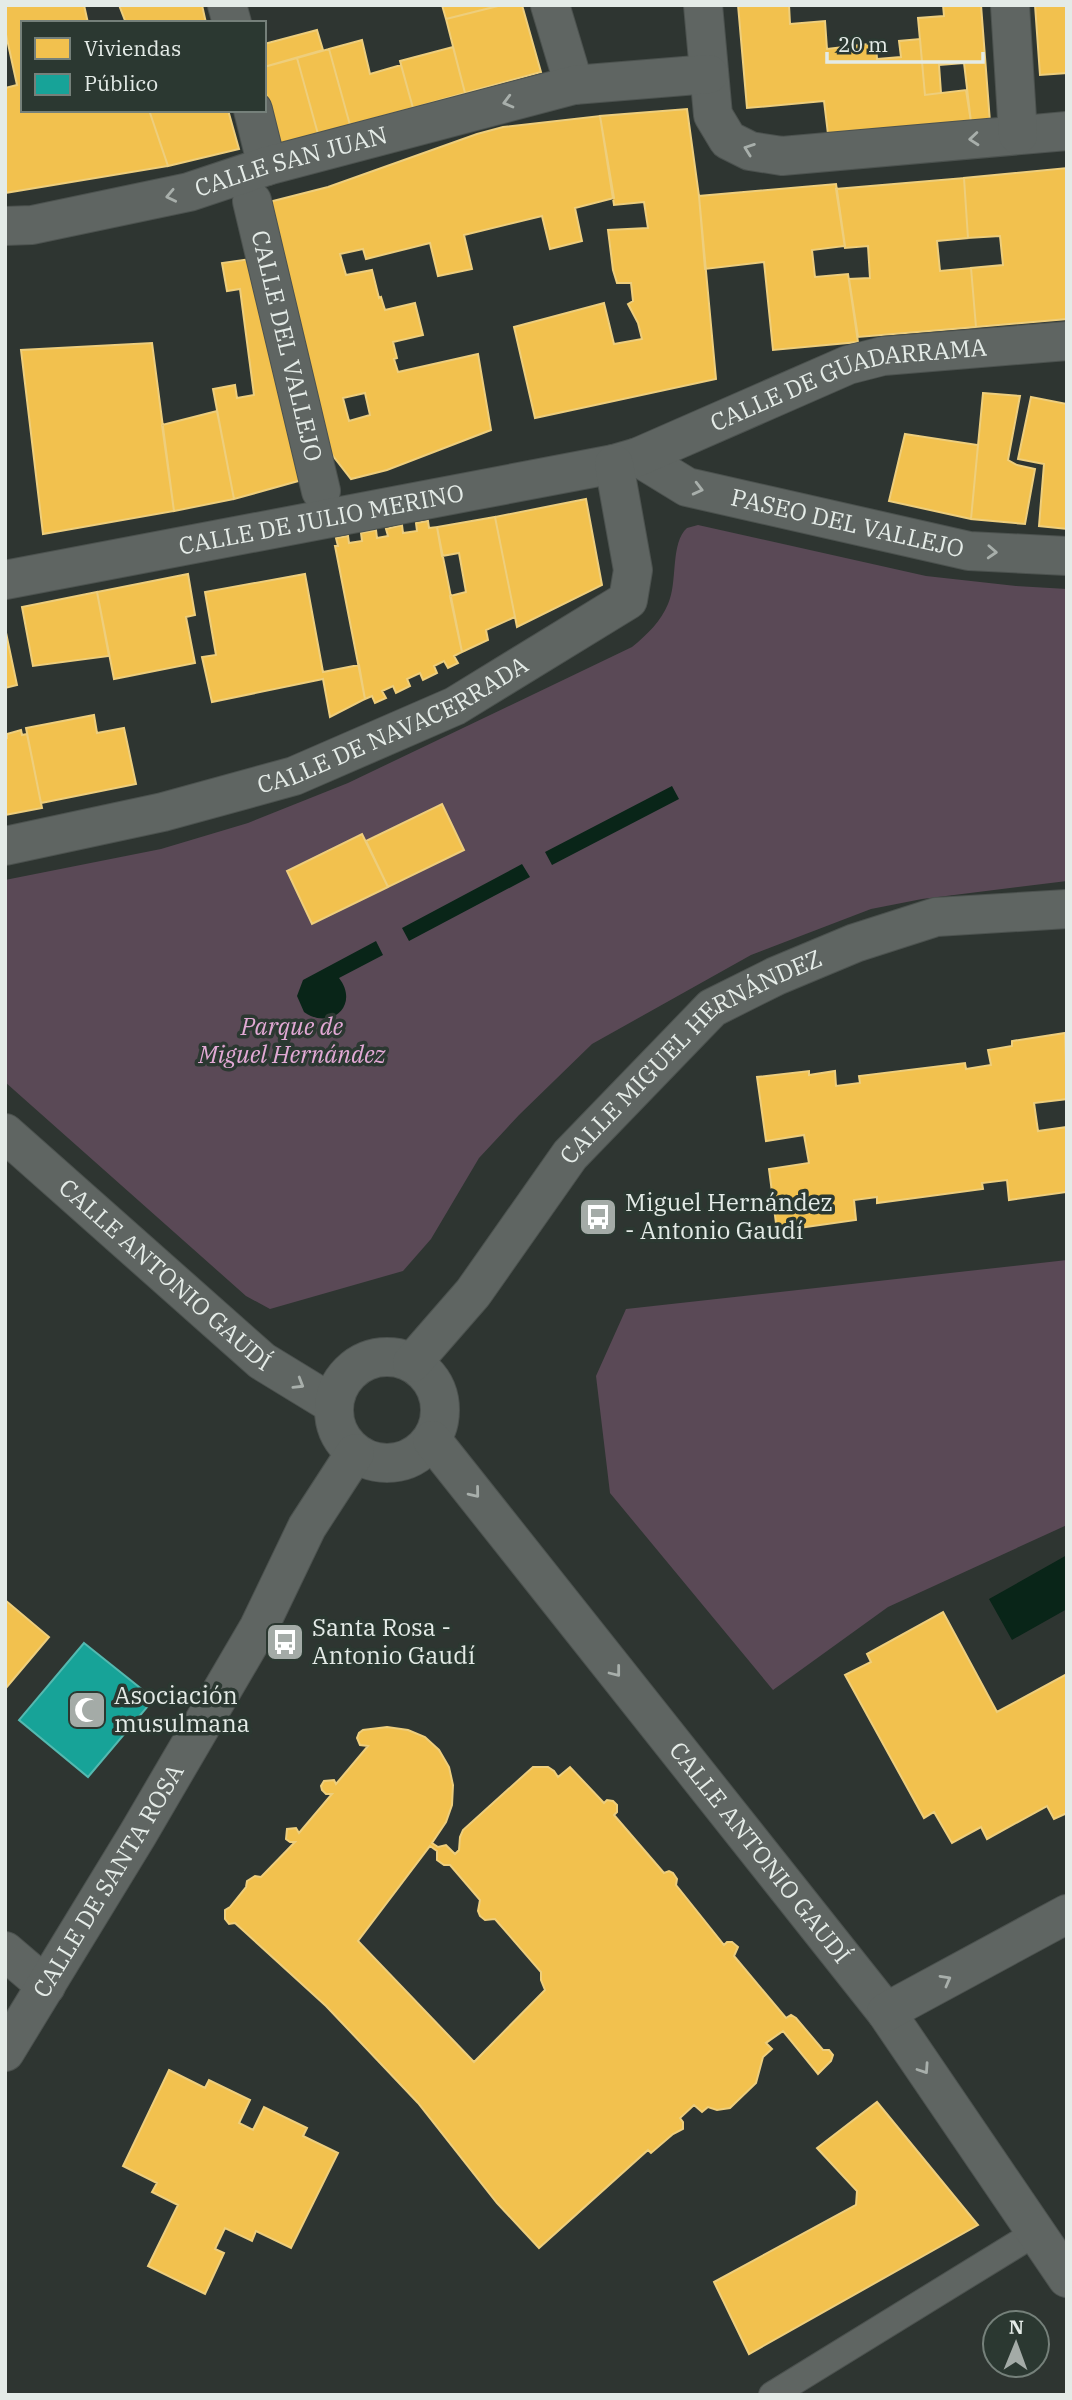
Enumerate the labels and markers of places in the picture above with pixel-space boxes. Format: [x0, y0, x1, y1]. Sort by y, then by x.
place label: Miguel Hernández - Antonio Gaudí [625, 1186, 833, 1246]
bus stop icon: Miguel Hernández - Antonio Gaudí [577, 1196, 619, 1238]
place label: Santa Rosa - Antonio Gaudí [312, 1611, 475, 1671]
bus stop icon: Santa Rosa - Antonio Gaudí [264, 1621, 306, 1663]
place label: Asociación musulmana [114, 1679, 250, 1739]
mosque icon: Asociación musulmana [66, 1689, 108, 1731]

